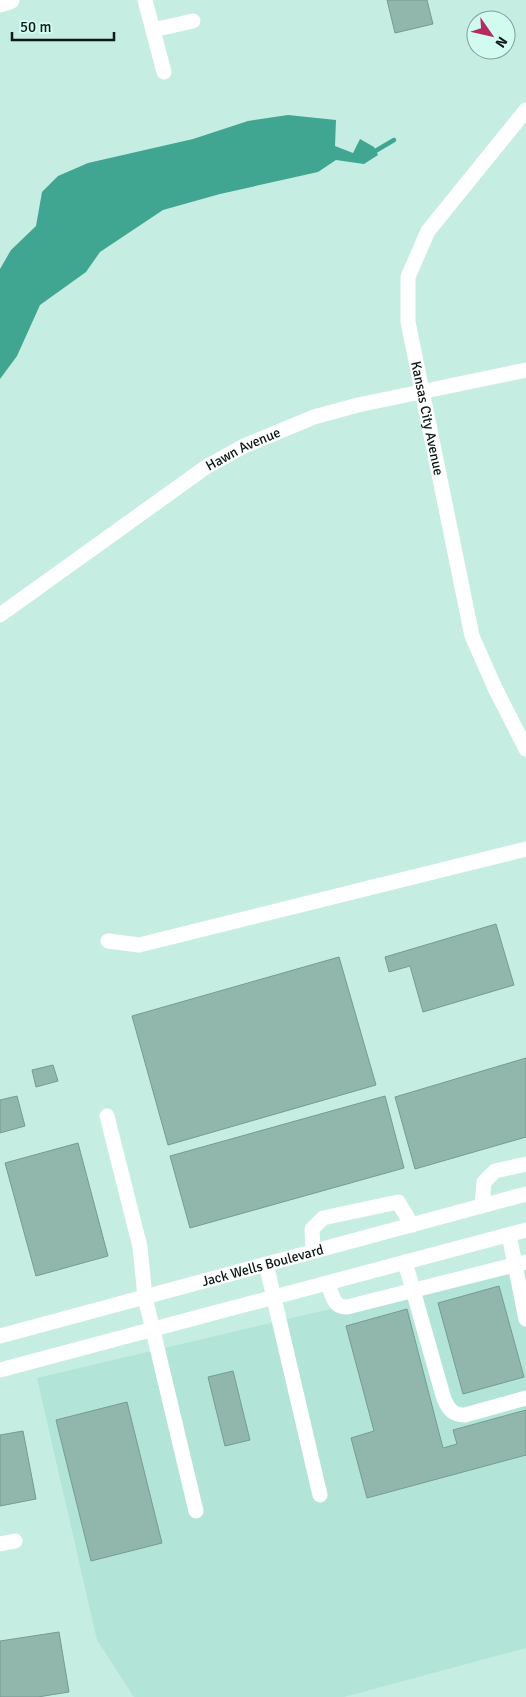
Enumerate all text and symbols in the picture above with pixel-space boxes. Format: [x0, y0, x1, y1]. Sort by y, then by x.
scale bar [12, 10, 115, 42]
north arrow [466, 10, 516, 60]
text: 50 m [20, 18, 51, 36]
text: N [492, 33, 511, 51]
street label: Kansas City Avenue [408, 360, 448, 477]
street label: Hawn Avenue [203, 423, 283, 474]
street label: Jack Wells Boulevard [200, 1241, 325, 1290]

